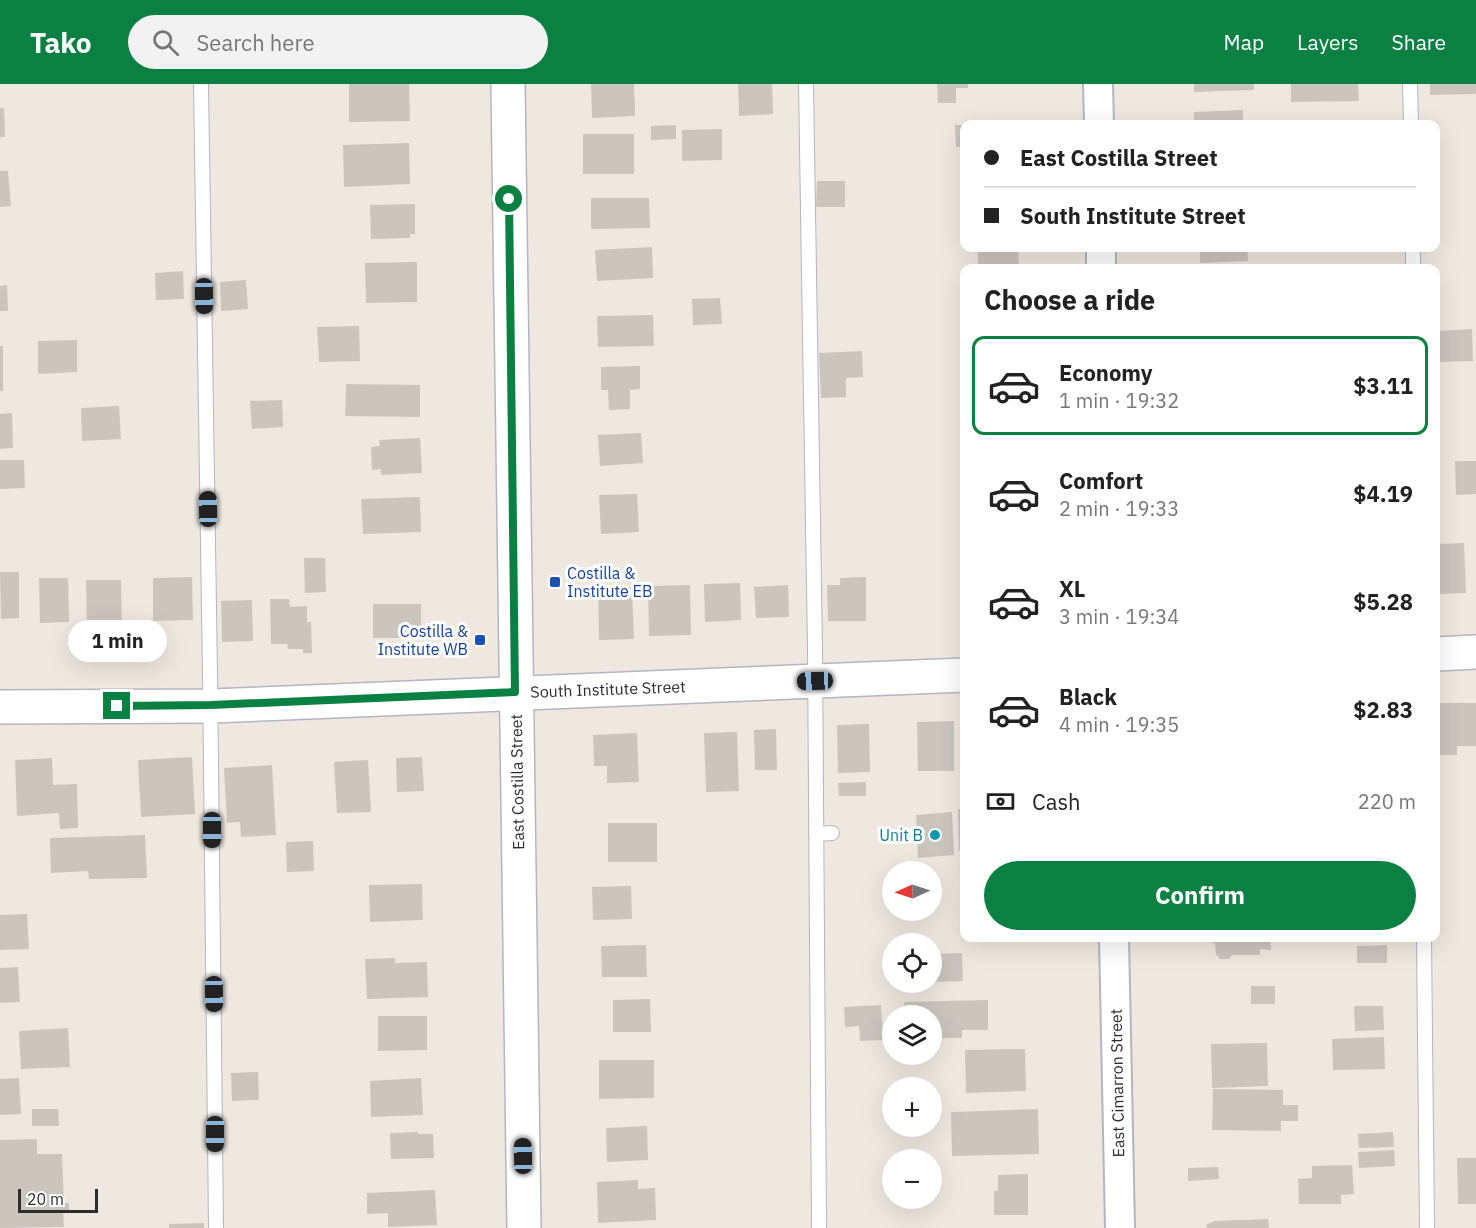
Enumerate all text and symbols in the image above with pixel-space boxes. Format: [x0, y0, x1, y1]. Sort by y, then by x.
search box [128, 15, 548, 69]
text: Tako [30, 24, 92, 61]
icon: search [149, 26, 182, 59]
text: Search here [197, 28, 314, 57]
text: Map [1224, 28, 1264, 56]
text: Layers [1297, 28, 1359, 56]
text: Share [1392, 28, 1446, 56]
text: East Costilla Street [1020, 143, 1218, 172]
route start [495, 185, 522, 212]
text: South Institute Street [1020, 201, 1246, 230]
car [195, 278, 213, 314]
text: Choose a ride [984, 282, 1155, 317]
text: Economy [1059, 358, 1153, 387]
icon: car [987, 359, 1041, 413]
text: $3.11 [1353, 371, 1413, 400]
text: 1 min · 19:32 [1059, 387, 1179, 414]
text: Comfort [1059, 466, 1143, 495]
icon: car [987, 467, 1041, 521]
text: $4.19 [1353, 479, 1413, 508]
car [199, 491, 217, 527]
text: 2 min · 19:33 [1059, 495, 1179, 522]
place label: Costilla & Institute EB [567, 563, 652, 601]
text: XL [1059, 574, 1085, 603]
marker: Costilla & Institute EB [548, 575, 562, 589]
icon: car [987, 575, 1041, 629]
text: $5.28 [1353, 587, 1413, 616]
text: 3 min · 19:34 [1059, 603, 1179, 630]
callout: 1 min [68, 619, 166, 661]
place label: Costilla & Institute WB [378, 621, 468, 659]
text: 1 min [91, 627, 144, 654]
marker: Costilla & Institute WB [473, 633, 487, 647]
car [797, 671, 833, 691]
street label: South Institute Street [530, 676, 686, 702]
text: Black [1059, 682, 1117, 711]
icon: car [987, 683, 1041, 737]
route end [103, 692, 130, 719]
text: $2.83 [1353, 695, 1413, 724]
text: 4 min · 19:35 [1059, 711, 1179, 738]
street label: East Costilla Street [506, 714, 528, 850]
icon: cash [984, 785, 1017, 818]
text: Cash [1032, 787, 1081, 816]
text: 220 m [1358, 788, 1416, 815]
car [203, 812, 221, 848]
place label: Unit B [879, 825, 923, 845]
marker: Unit B [928, 828, 942, 842]
north arrow [882, 861, 942, 921]
map controls [882, 861, 942, 1209]
button: Confirm [984, 861, 1416, 930]
button: locate [882, 933, 942, 993]
car [205, 976, 223, 1012]
button: layers [882, 1005, 942, 1065]
street label: East Cimarron Street [1106, 1008, 1128, 1158]
button: + [882, 1077, 942, 1137]
car [206, 1116, 224, 1152]
car [514, 1138, 532, 1174]
button: − [882, 1149, 942, 1209]
scale bar [18, 1186, 98, 1214]
text: 20 m [27, 1189, 64, 1209]

